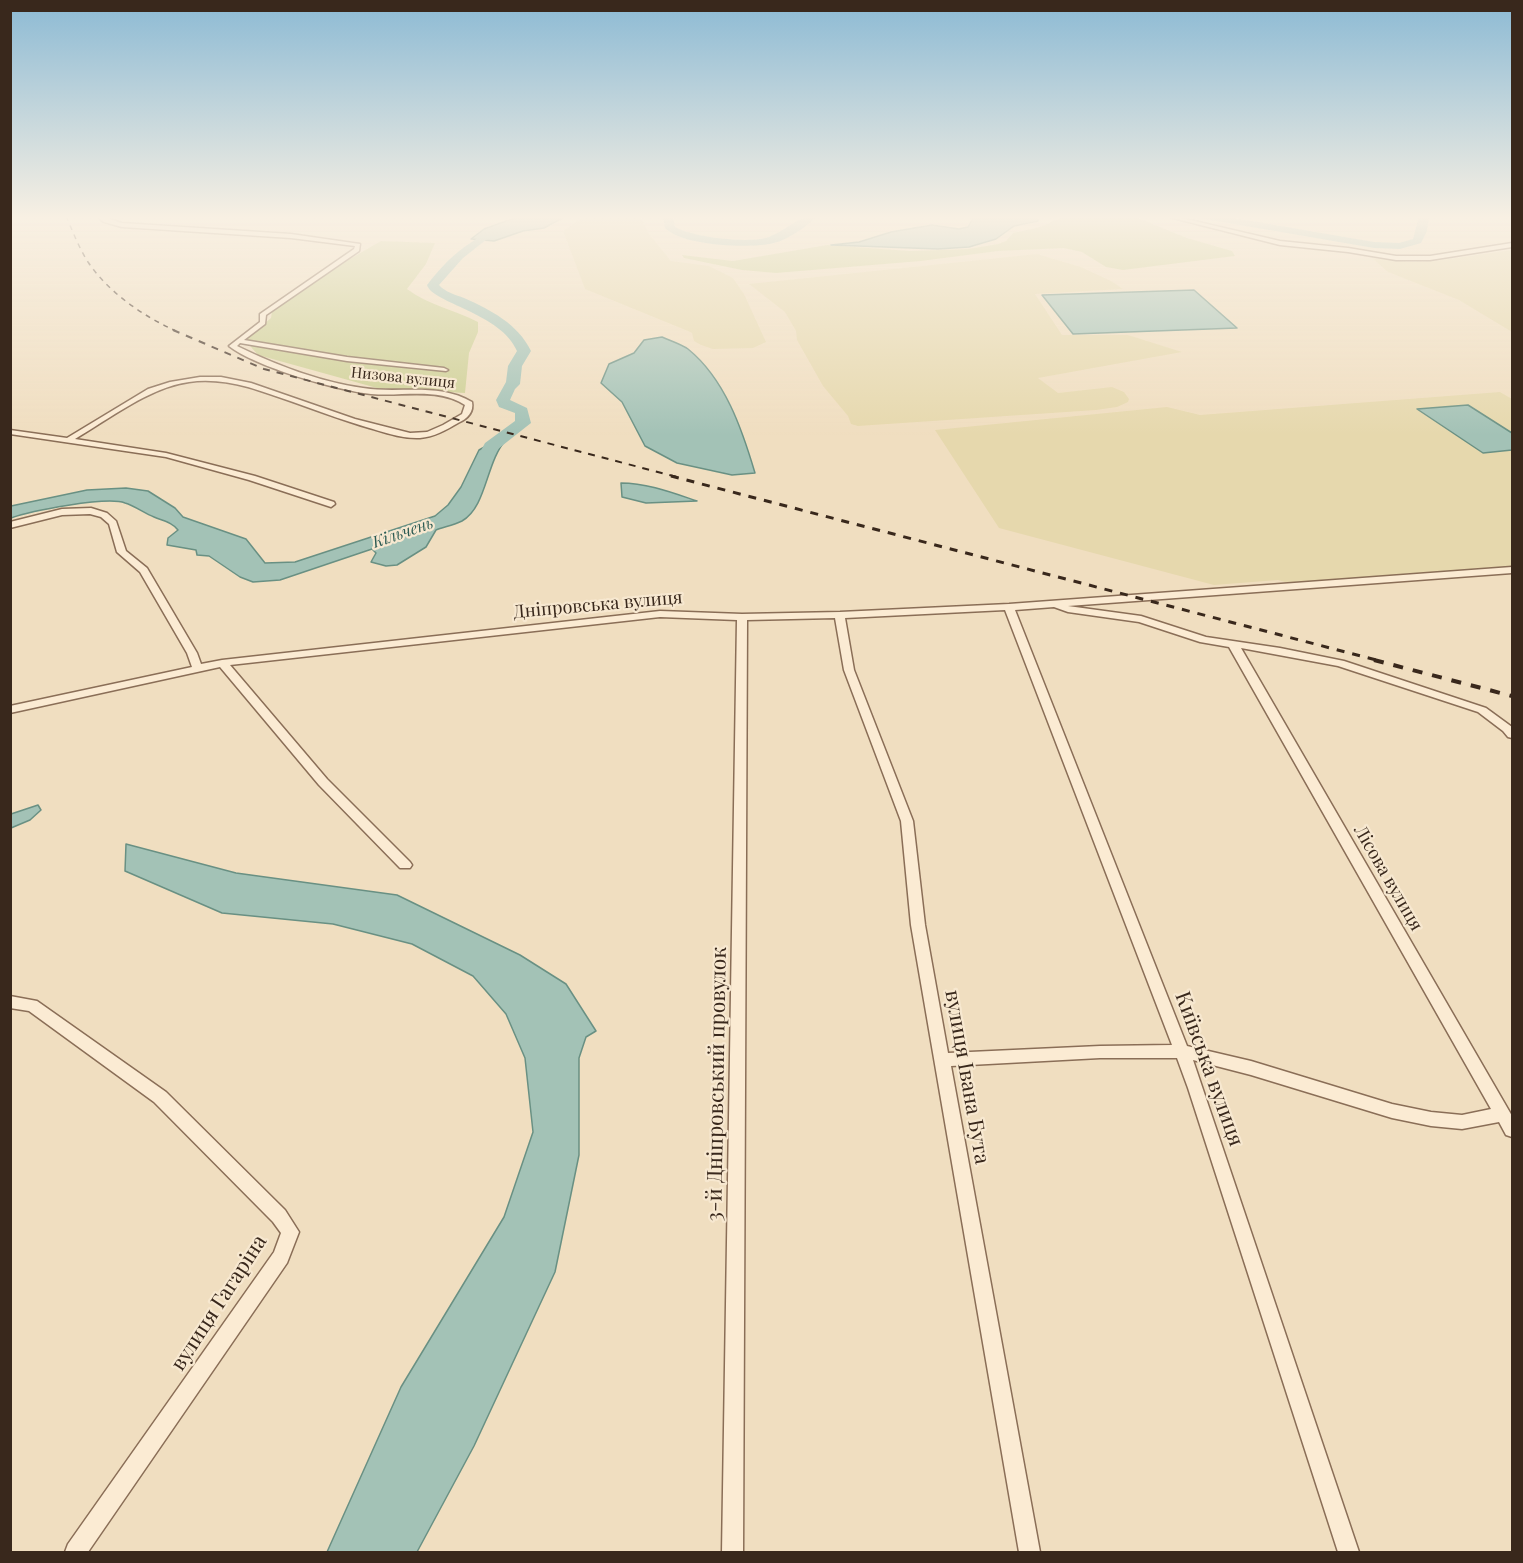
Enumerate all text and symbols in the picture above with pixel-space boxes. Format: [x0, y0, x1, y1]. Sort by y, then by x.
street label: Низова вулиця [350, 364, 456, 392]
water label: Кільчень [370, 514, 436, 552]
street label: Дніпровська вулиця [513, 587, 683, 623]
street label: Лісова вулиця [1349, 821, 1427, 935]
street label: 3-й Дніпровський провулок [702, 946, 732, 1222]
street label: вулиця Івана Бута [939, 988, 995, 1166]
street label: Київська вулиця [1169, 988, 1249, 1150]
street label: вулиця Гагаріна [166, 1230, 272, 1376]

